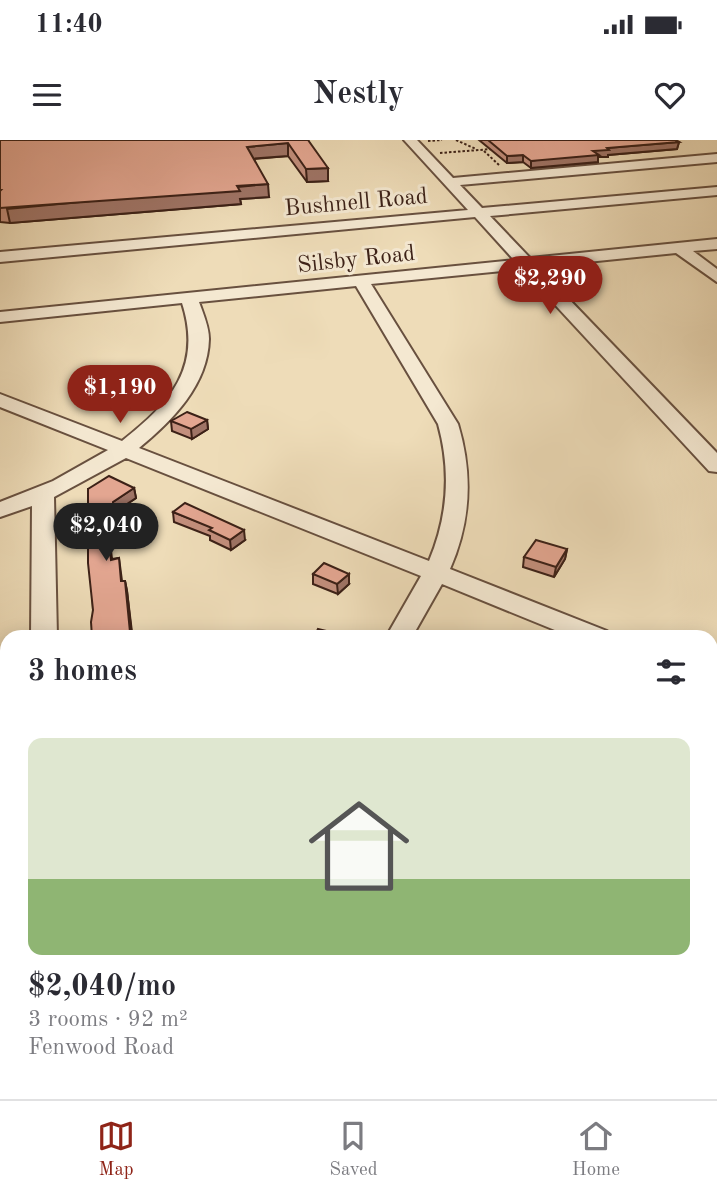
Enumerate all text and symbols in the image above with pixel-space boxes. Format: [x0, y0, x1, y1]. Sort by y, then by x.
text: 11:40 [35, 12, 103, 38]
icon: menu [28, 76, 66, 114]
icon: heart [651, 76, 689, 114]
text: Nestly [313, 79, 404, 111]
street label: Bushnell Road [284, 185, 429, 220]
street label: Silsby Road [296, 242, 416, 277]
pin: $2,290 [493, 256, 607, 316]
text: $2,290 [513, 267, 587, 290]
pin: $1,190 [63, 366, 177, 425]
text: $1,190 [83, 376, 157, 399]
pin: $2,040 [49, 504, 163, 563]
text: $2,040 [69, 514, 143, 537]
icon: filters [652, 653, 690, 691]
text: 3 homes [28, 657, 137, 687]
icon: home [296, 783, 422, 909]
text: $2,040/mo [28, 972, 176, 1002]
text: 3 rooms · 92 m² [28, 1008, 188, 1031]
text: Fenwood Road [28, 1036, 174, 1059]
tab: Map [97, 1117, 135, 1182]
tab: Saved [329, 1117, 378, 1182]
tab: Home [572, 1117, 620, 1182]

